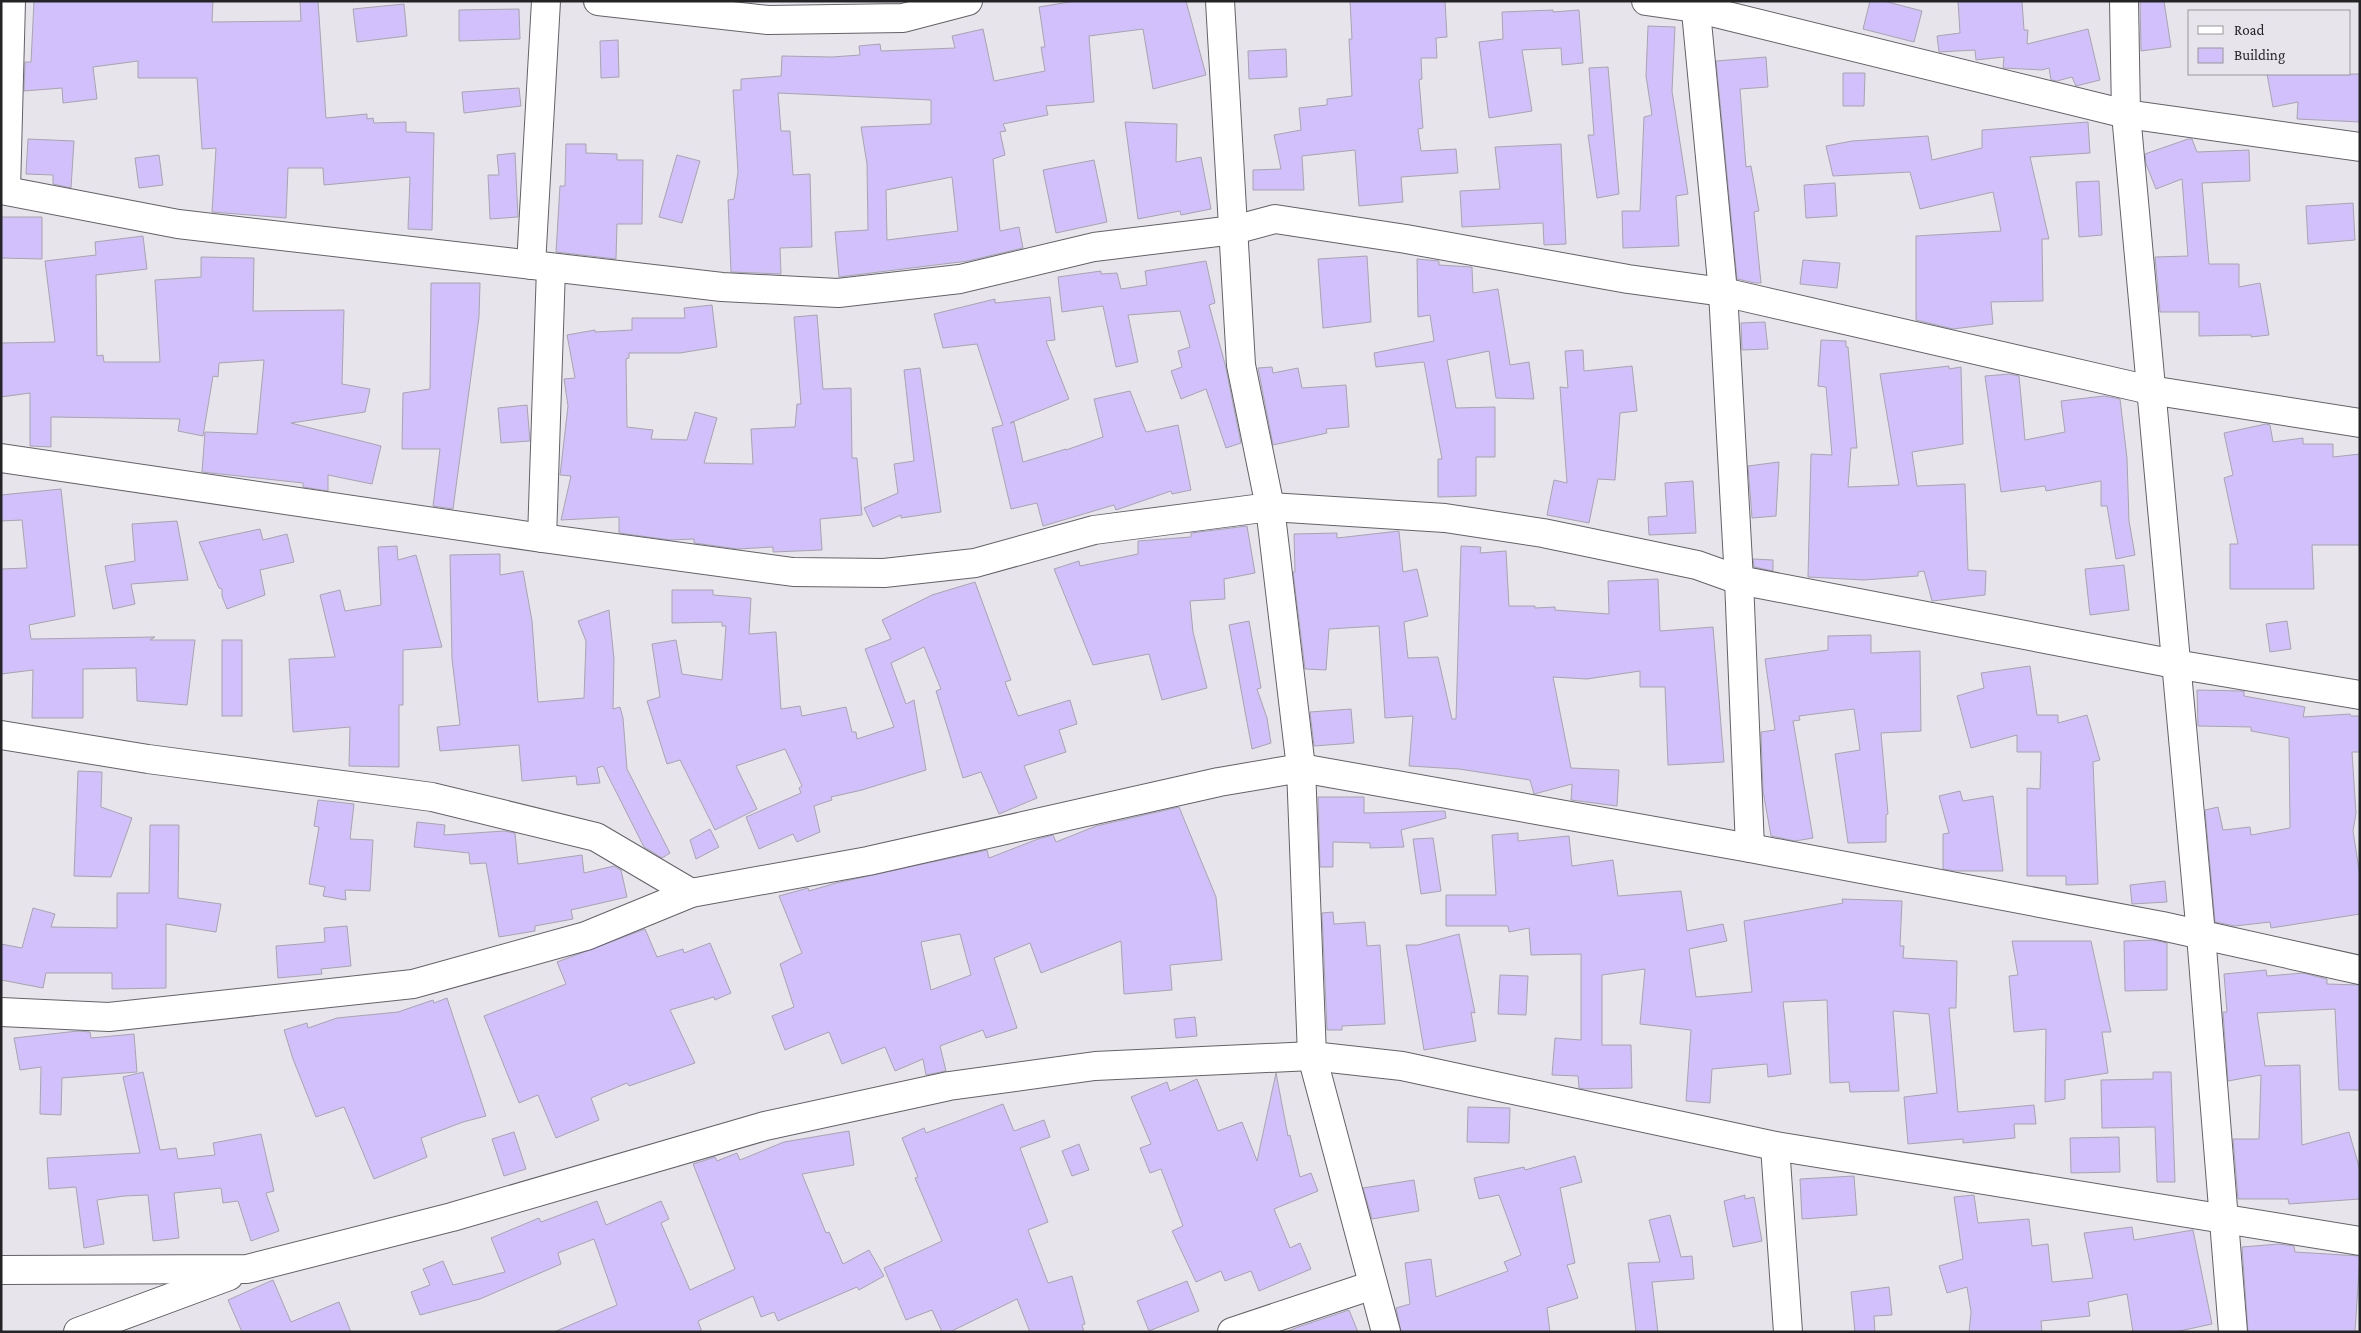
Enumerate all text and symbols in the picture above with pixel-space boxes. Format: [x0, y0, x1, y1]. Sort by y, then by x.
legend [2188, 10, 2351, 75]
text: Road [2234, 22, 2265, 38]
text: Building [2234, 47, 2285, 64]

